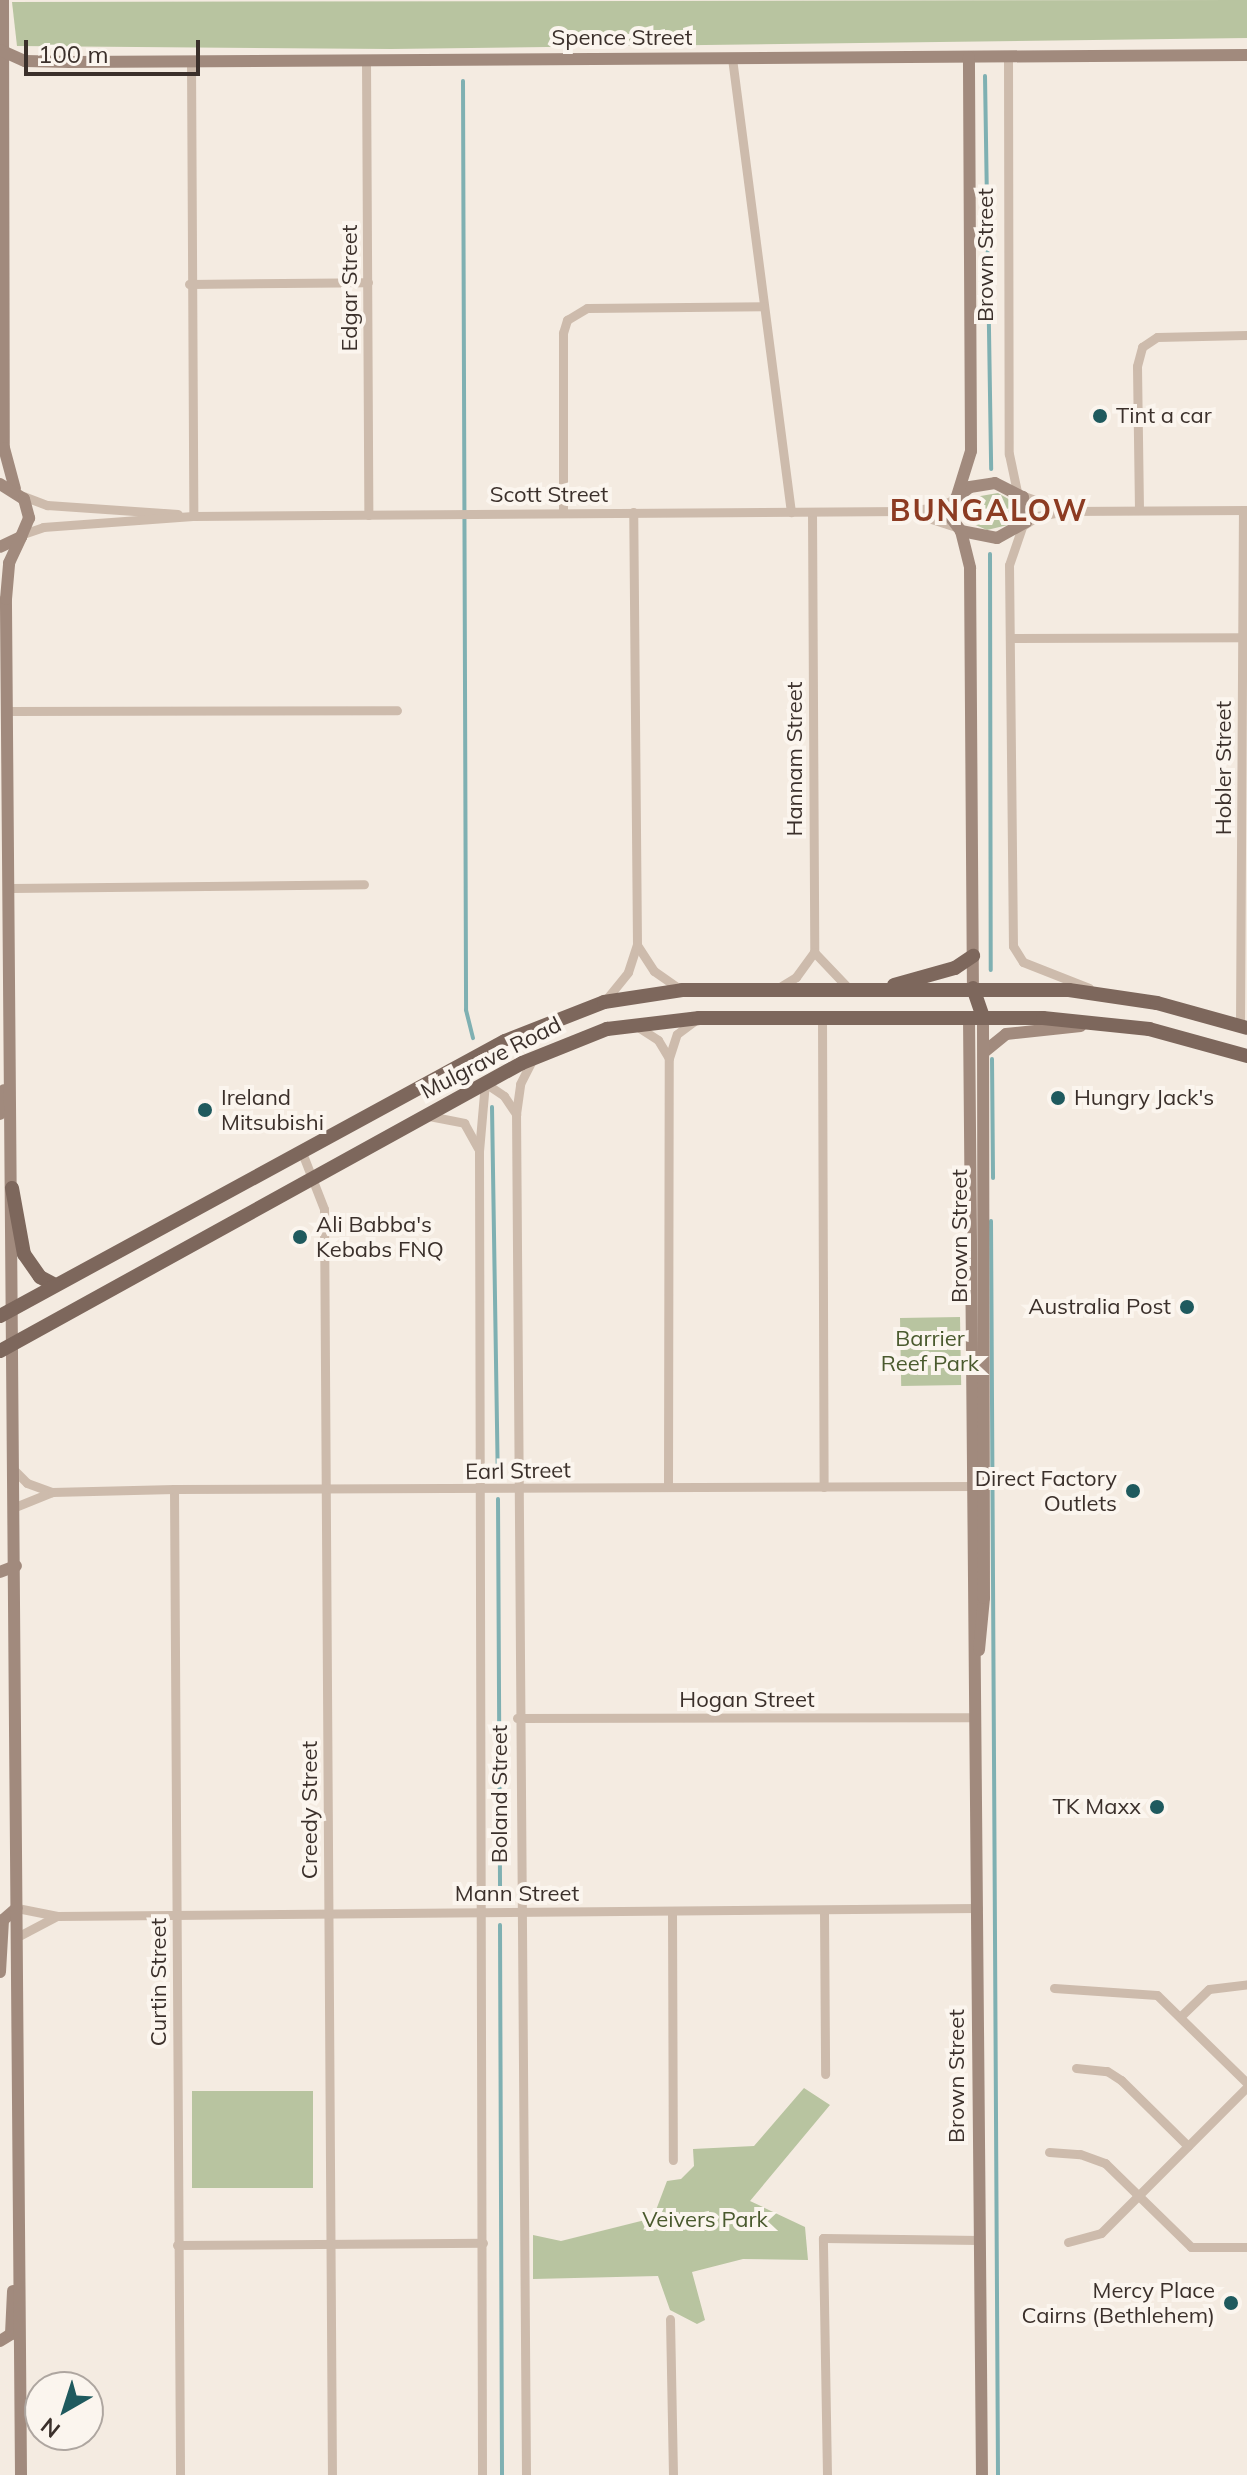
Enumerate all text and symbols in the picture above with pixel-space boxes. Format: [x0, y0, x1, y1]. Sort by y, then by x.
scale bar [28, 24, 204, 74]
street label: Spence Street [552, 25, 692, 51]
text: 100 m [38, 39, 109, 69]
street label: Brown Street [973, 188, 999, 322]
street label: Edgar Street [337, 224, 363, 352]
place label: Tint a car [1116, 403, 1212, 429]
marker: Tint a car [1091, 407, 1109, 425]
street label: Scott Street [490, 482, 608, 508]
district label: BUNGALOW [890, 492, 1088, 528]
street label: Hannam Street [782, 682, 808, 836]
street label: Hobler Street [1211, 701, 1237, 835]
street label: Mulgrave Road [416, 1011, 566, 1105]
place label: Ireland Mitsubishi [221, 1084, 324, 1136]
place label: Hungry Jack's [1074, 1085, 1214, 1111]
marker: Hungry Jack's [1049, 1089, 1067, 1107]
marker: Ireland Mitsubishi [196, 1101, 214, 1119]
street label: Brown Street [947, 1169, 973, 1303]
place label: Ali Babba's Kebabs FNQ [316, 1211, 444, 1262]
marker: Ali Babba's Kebabs FNQ [291, 1228, 309, 1246]
place label: Australia Post [1028, 1294, 1171, 1320]
marker: Australia Post [1178, 1298, 1196, 1316]
park label: Barrier Reef Park [881, 1325, 979, 1376]
street label: Earl Street [465, 1457, 571, 1485]
place label: Direct Factory Outlets [975, 1465, 1117, 1516]
marker: Direct Factory Outlets [1124, 1482, 1142, 1500]
street label: Hogan Street [679, 1687, 815, 1713]
street label: Boland Street [487, 1725, 513, 1863]
street label: Creedy Street [297, 1741, 323, 1879]
place label: TK Maxx [1052, 1794, 1141, 1820]
marker: TK Maxx [1148, 1798, 1166, 1816]
street label: Mann Street [455, 1881, 579, 1907]
street label: Curtin Street [146, 1918, 172, 2046]
street label: Brown Street [944, 2009, 970, 2143]
park label: Veivers Park [642, 2207, 768, 2233]
place label: Mercy Place Cairns (Bethlehem) [1021, 2277, 1215, 2328]
marker: Mercy Place Cairns (Bethlehem) [1222, 2294, 1240, 2312]
north arrow [24, 2371, 104, 2451]
text: N [35, 2412, 65, 2444]

